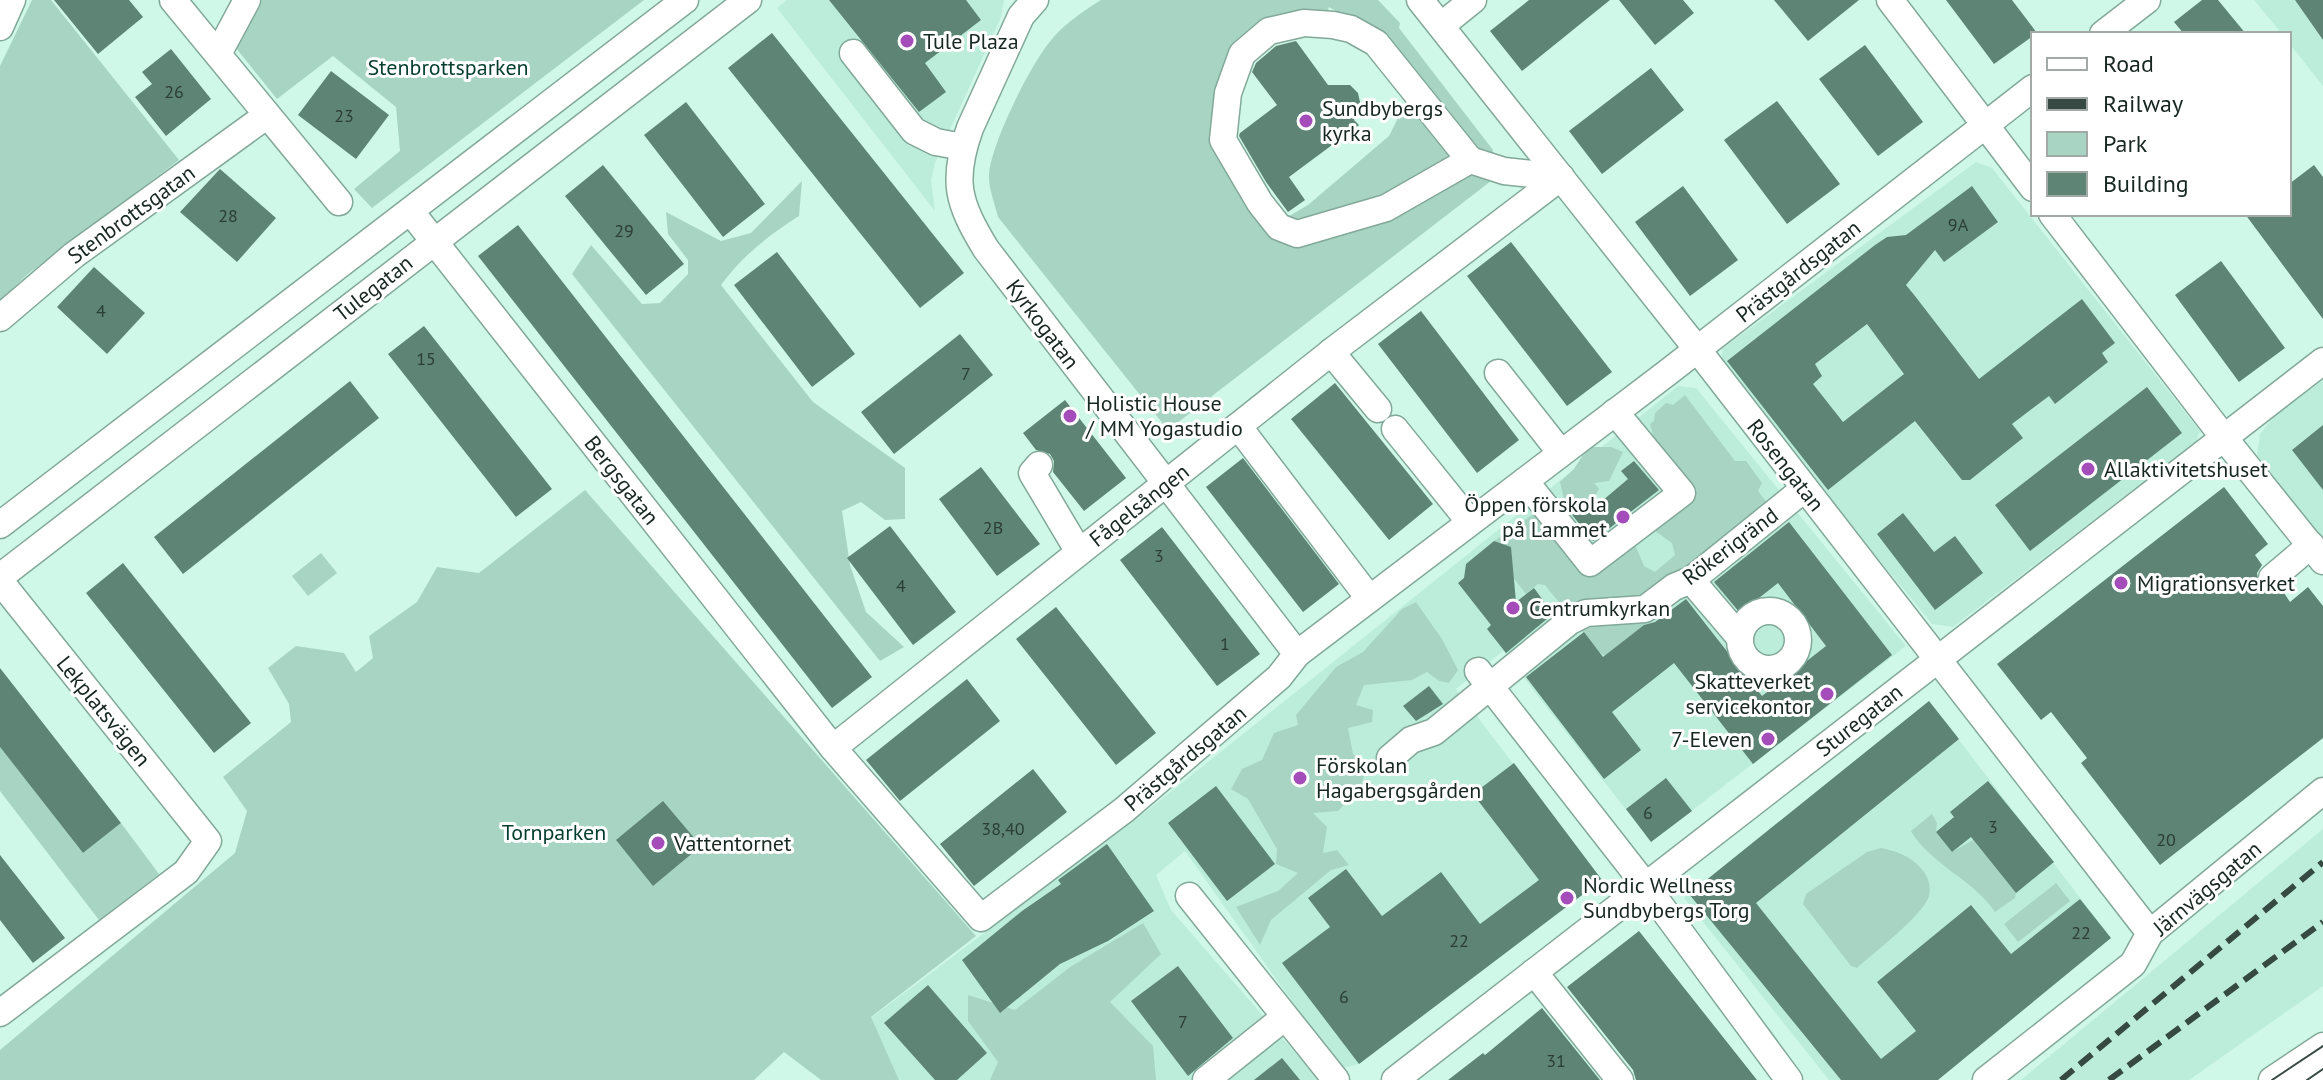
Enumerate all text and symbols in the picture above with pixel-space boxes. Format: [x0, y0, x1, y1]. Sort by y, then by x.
place label: Tule Plaza [923, 27, 1019, 55]
marker: Tule Plaza [898, 32, 916, 50]
legend [2031, 32, 2291, 216]
text: Road [2103, 48, 2154, 79]
park label: Stenbrottsparken [367, 53, 529, 81]
house number: 26 [164, 80, 184, 103]
text: Railway [2103, 88, 2183, 119]
place label: Sundbybergs kyrka [1322, 94, 1443, 147]
house number: 23 [334, 104, 354, 127]
marker: Sundbybergs kyrka [1297, 112, 1315, 130]
text: Park [2103, 128, 2148, 159]
street label: Stenbrottsgatan [62, 158, 200, 270]
text: Building [2103, 168, 2189, 199]
house number: 28 [218, 204, 238, 227]
house number: 9A [1948, 213, 1969, 236]
street label: Prästgårdsgatan [1730, 214, 1866, 328]
house number: 29 [614, 219, 634, 242]
street label: Tulegatan [328, 249, 418, 327]
street label: Kyrkogatan [1000, 274, 1086, 374]
house number: 4 [96, 299, 106, 322]
house number: 15 [416, 347, 436, 370]
house number: 7 [961, 362, 971, 385]
place label: Holistic House / MM Yogastudio [1085, 389, 1243, 442]
marker: Holistic House / MM Yogastudio [1061, 407, 1079, 425]
street label: Rosengatan [1741, 413, 1831, 517]
street label: Bergsgatan [578, 430, 666, 530]
place label: Allaktivitetshuset [2104, 455, 2268, 483]
street label: Fågelsången [1084, 457, 1194, 553]
marker: Allaktivitetshuset [2079, 460, 2097, 478]
place label: Öppen förskola på Lammet [1464, 490, 1608, 543]
street label: Rökerigränd [1677, 501, 1783, 591]
marker: Öppen förskola på Lammet [1614, 508, 1632, 526]
house number: 2B [983, 516, 1003, 539]
house number: 3 [1154, 544, 1164, 567]
place label: Migrationsverket [2137, 569, 2295, 597]
house number: 4 [896, 574, 906, 597]
marker: Migrationsverket [2112, 574, 2130, 592]
place label: Centrumkyrkan [1529, 594, 1670, 622]
marker: Centrumkyrkan [1504, 599, 1522, 617]
house number: 1 [1220, 632, 1230, 655]
street label: Lekplatsvägen [51, 650, 157, 772]
place label: Skatteverket servicekontor [1685, 667, 1812, 720]
street label: Sturegatan [1810, 677, 1908, 763]
marker: Skatteverket servicekontor [1818, 685, 1836, 703]
street label: Prästgårdsgatan [1118, 699, 1252, 817]
place label: 7-Eleven [1671, 725, 1752, 753]
marker: 7-Eleven [1759, 730, 1777, 748]
place label: Förskolan Hagabergsgården [1316, 751, 1481, 804]
marker: Förskolan Hagabergsgården [1291, 769, 1309, 787]
house number: 6 [1643, 801, 1653, 824]
house number: 3 [1988, 815, 1998, 838]
house number: 38,40 [981, 817, 1025, 840]
park label: Tornparken [502, 818, 606, 846]
house number: 20 [2156, 828, 2176, 851]
place label: Vattentornet [673, 829, 792, 857]
marker: Vattentornet [649, 834, 667, 852]
street label: Järnvägsgatan [2146, 835, 2267, 942]
place label: Nordic Wellness Sundbybergs Torg [1583, 871, 1750, 924]
marker: Nordic Wellness Sundbybergs Torg [1558, 889, 1576, 907]
house number: 22 [2071, 921, 2091, 944]
house number: 22 [1449, 929, 1469, 952]
house number: 6 [1339, 985, 1349, 1008]
house number: 7 [1178, 1010, 1188, 1033]
house number: 31 [1546, 1049, 1566, 1072]

